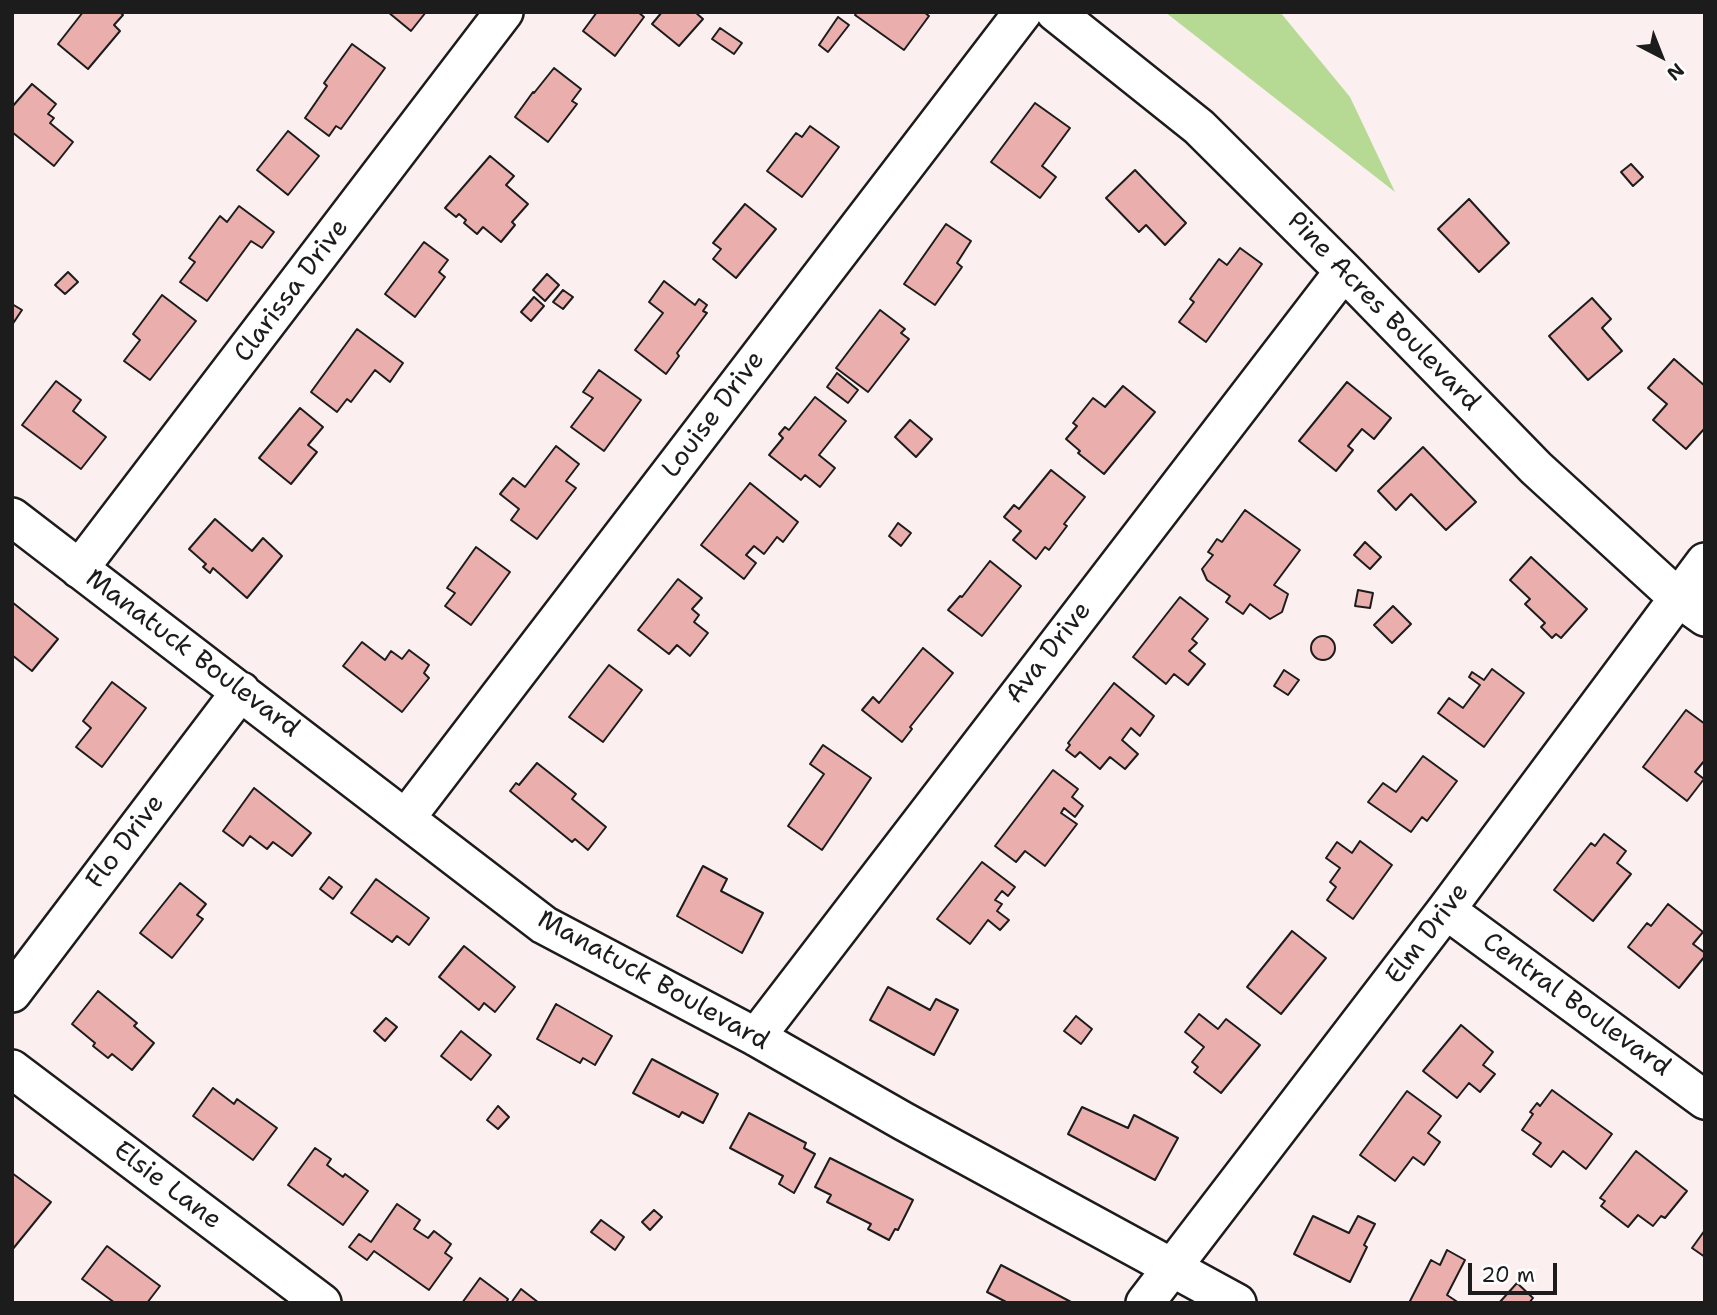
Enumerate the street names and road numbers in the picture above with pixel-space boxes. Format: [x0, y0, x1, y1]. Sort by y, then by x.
street label: Pine Acres Boulevard [1280, 206, 1486, 418]
street label: Clarissa Drive [228, 213, 356, 369]
street label: Louise Drive [656, 345, 772, 485]
street label: Manatuck Boulevard [79, 563, 305, 745]
street label: Ava Drive [1000, 596, 1098, 710]
street label: Flo Drive [80, 789, 172, 895]
street label: Elm Drive [1380, 877, 1476, 991]
street label: Manatuck Boulevard [532, 904, 774, 1058]
street label: Central Boulevard [1476, 926, 1676, 1084]
street label: Elsie Lane [107, 1135, 227, 1237]

